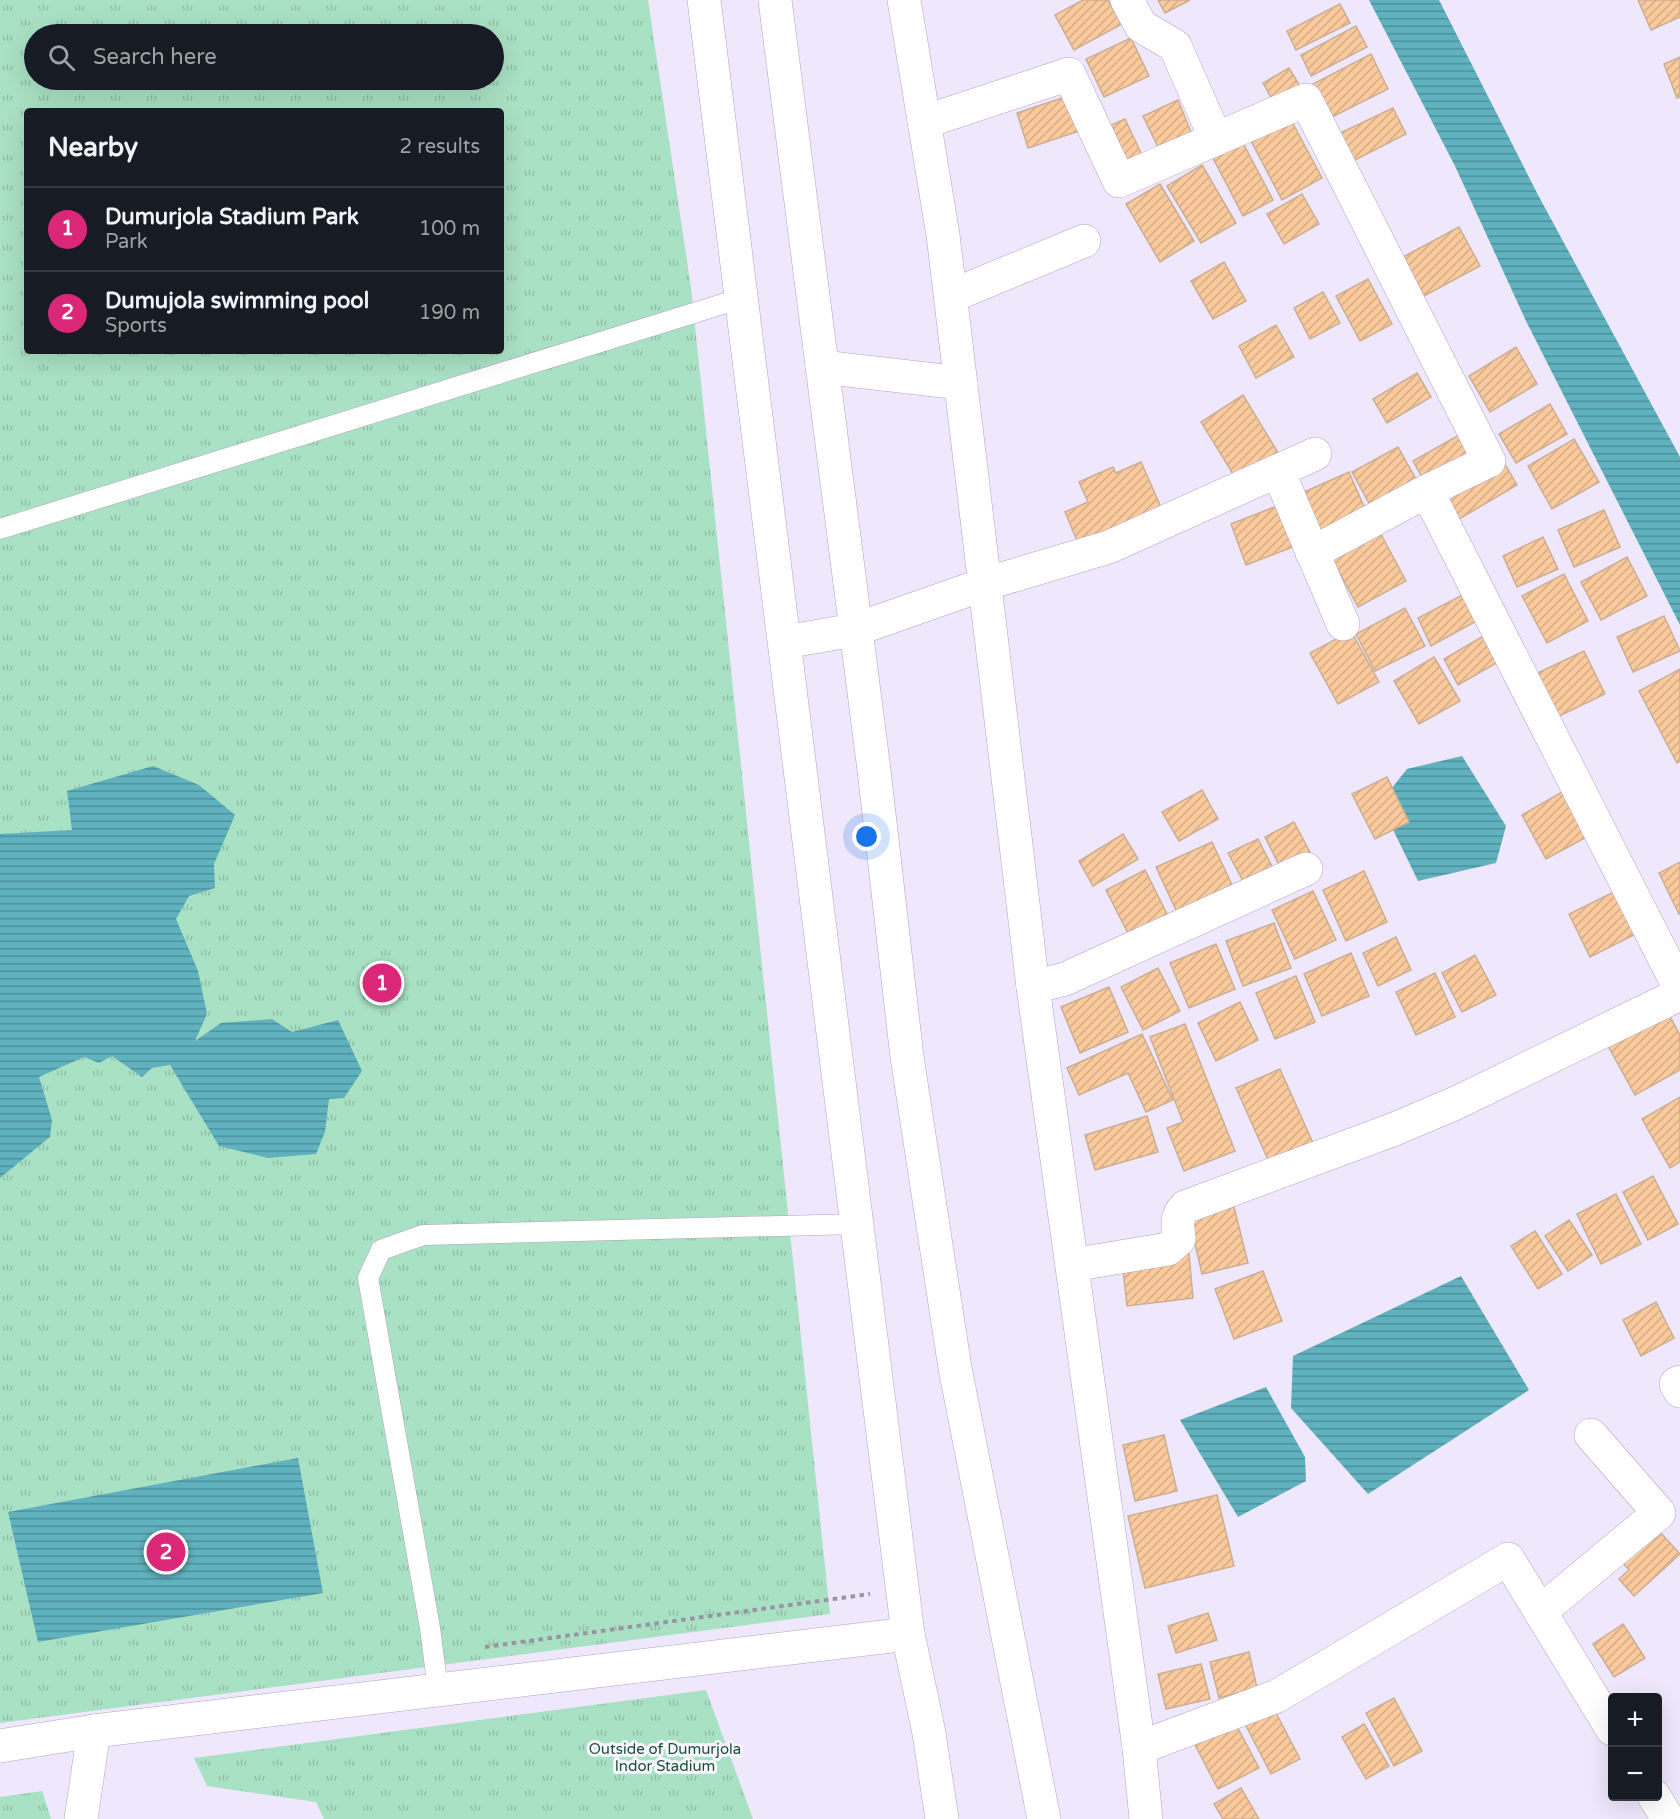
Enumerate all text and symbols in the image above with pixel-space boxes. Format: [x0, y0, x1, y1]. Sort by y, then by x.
search box [24, 24, 504, 90]
icon: search [45, 41, 78, 74]
text: Search here [93, 44, 217, 70]
text: Nearby [48, 132, 138, 163]
text: 2 results [400, 135, 480, 159]
text: Dumurjola Stadium Park [105, 204, 359, 230]
text: 1 [61, 217, 74, 241]
text: 100 m [419, 217, 480, 241]
text: Park [105, 230, 148, 254]
text: Dumujola swimming pool [105, 288, 369, 314]
text: 2 [61, 301, 74, 325]
text: 190 m [419, 301, 480, 325]
text: Sports [105, 314, 167, 338]
your location [852, 822, 881, 851]
pin: 1 [362, 960, 401, 1006]
pin: 2 [146, 1530, 186, 1574]
map controls [1608, 1693, 1662, 1801]
button: + [1608, 1693, 1662, 1747]
park label: Outside of Dumurjola Indor Stadium [589, 1740, 741, 1775]
button: − [1608, 1747, 1662, 1801]

